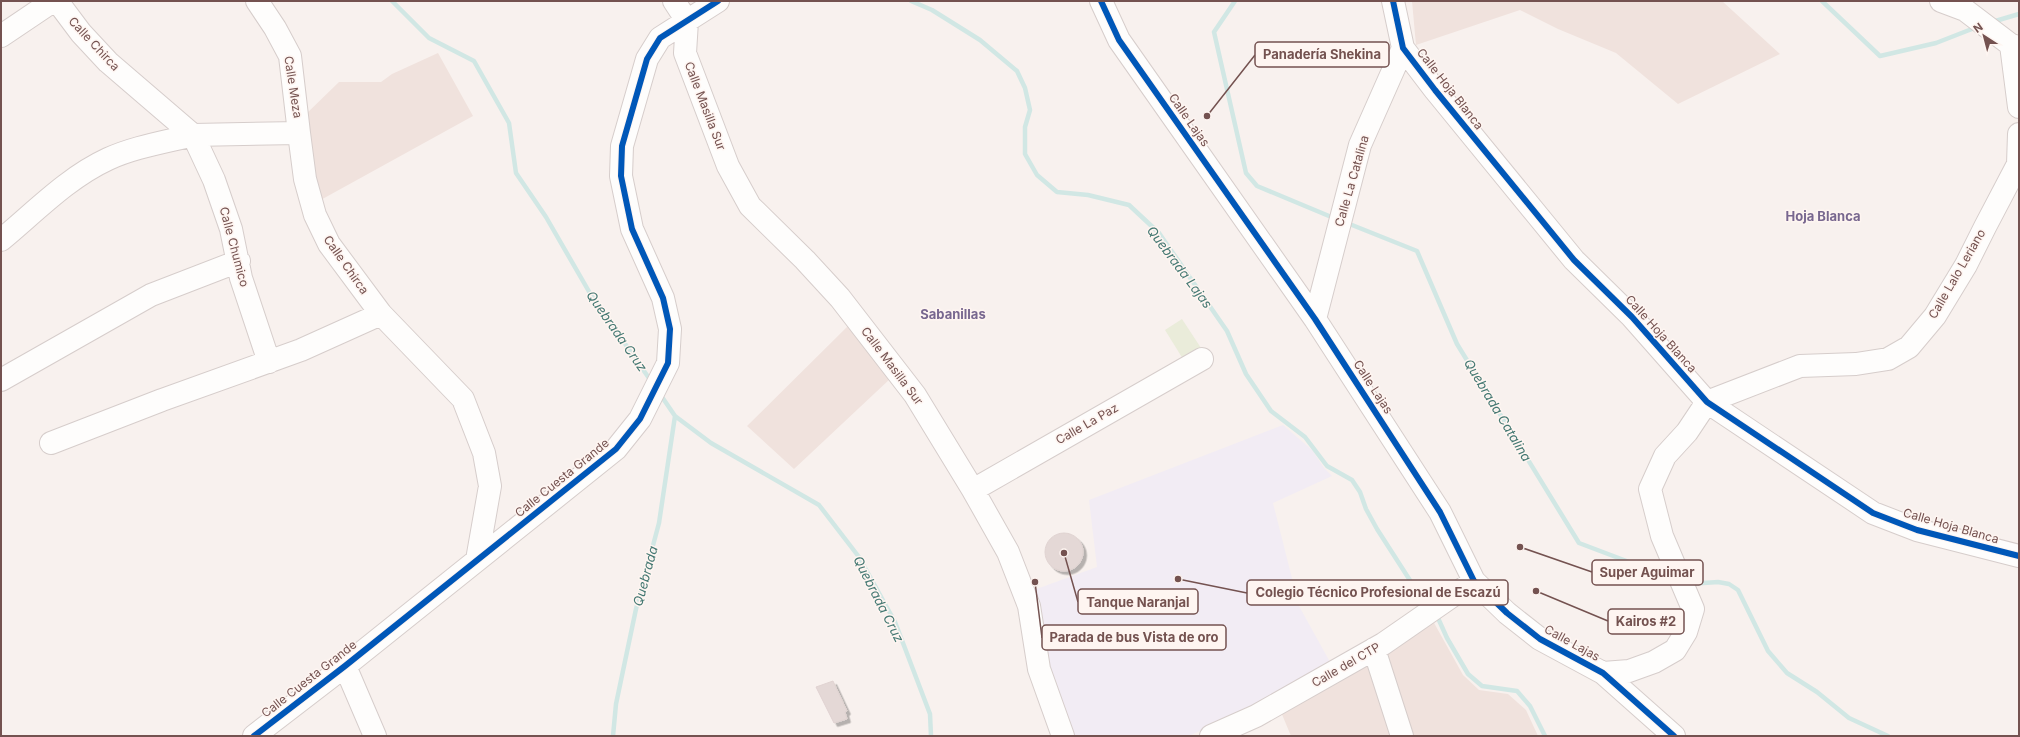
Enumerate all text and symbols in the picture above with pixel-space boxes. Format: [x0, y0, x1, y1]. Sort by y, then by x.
street label: Calle Chirca [66, 14, 123, 74]
north arrow [1964, 16, 2004, 56]
text: N [1971, 20, 1986, 36]
callout: Panadería Shekina [1255, 42, 1389, 67]
street label: Calle Hoja Blanca [1414, 45, 1487, 132]
text: Panadería Shekina [1263, 46, 1381, 62]
street label: Calle Meza [281, 55, 306, 119]
street label: Calle Masilla Sur [682, 59, 729, 153]
street label: Calle Lajas [1166, 90, 1213, 149]
street label: Calle La Catalina [1331, 133, 1372, 228]
street label: Calle Chumico [217, 205, 252, 288]
district label: Hoja Blanca [1786, 208, 1860, 224]
water label: Quebrada Lajas [1144, 223, 1216, 311]
street label: Calle Lalo Leriano [1925, 226, 1988, 321]
street label: Calle Chirca [321, 232, 372, 297]
water label: Quebrada Cruz [583, 288, 651, 374]
street label: Calle Hoja Blanca [1623, 292, 1700, 376]
district label: Sabanillas [920, 306, 986, 322]
street label: Calle Masilla Sur [858, 324, 927, 408]
water label: Quebrada Catalina [1461, 356, 1535, 464]
street label: Calle Lajas [1350, 357, 1396, 416]
street label: Calle La Paz [1053, 400, 1121, 447]
street label: Calle Cuesta Grande [512, 435, 612, 520]
street label: Calle Hoja Blanca [1901, 505, 2001, 546]
water label: Quebrada [629, 544, 661, 608]
water label: Quebrada Cruz [850, 553, 908, 645]
callout: Super Aguimar [1592, 560, 1703, 585]
text: Super Aguimar [1600, 564, 1695, 580]
callout: Colegio Técnico Profesional de Escazú [1247, 580, 1508, 605]
text: Colegio Técnico Profesional de Escazú [1255, 584, 1501, 600]
callout: Tanque Naranjal [1078, 589, 1198, 614]
text: Tanque Naranjal [1086, 594, 1190, 610]
callout: Kairos #2 [1608, 609, 1684, 634]
text: Kairos #2 [1616, 613, 1676, 629]
street label: Calle Lajas [1542, 621, 1603, 664]
callout: Parada de bus Vista de oro [1042, 625, 1226, 650]
text: Parada de bus Vista de oro [1050, 629, 1218, 645]
street label: Calle Cuesta Grande [258, 637, 359, 720]
street label: Calle del CTP [1309, 639, 1383, 690]

